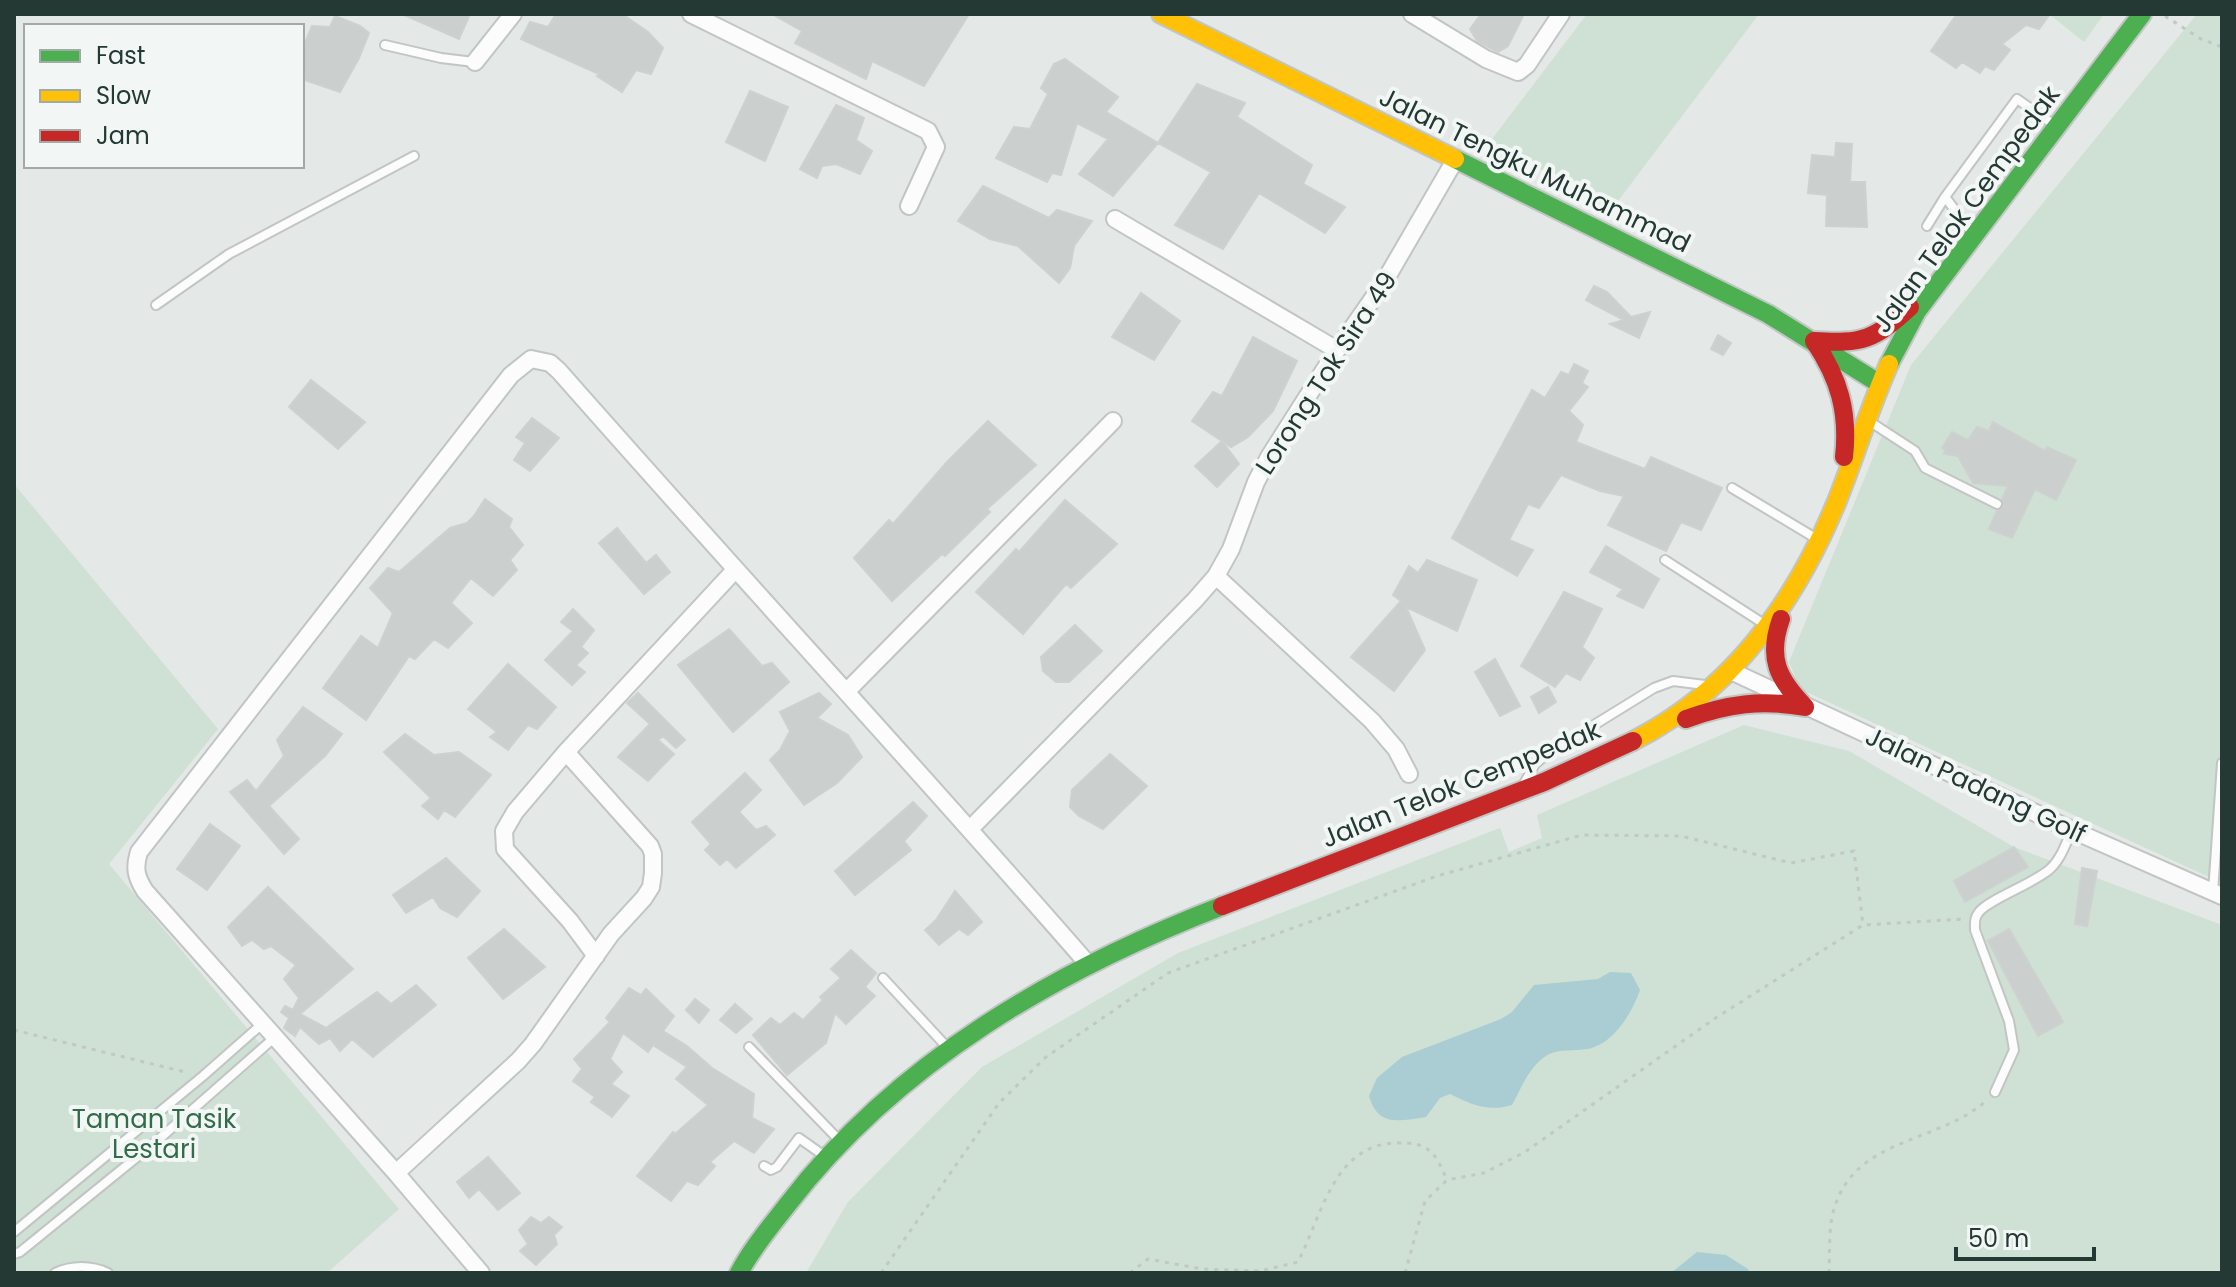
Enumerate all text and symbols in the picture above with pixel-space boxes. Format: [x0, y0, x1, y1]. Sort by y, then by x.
legend [24, 24, 304, 168]
text: Fast [96, 39, 146, 72]
street label: Jalan Telok Cempedak [1864, 78, 2068, 340]
text: Slow [96, 79, 151, 112]
street label: Jalan Tengku Muhammad [1373, 79, 1697, 261]
text: Jam [96, 119, 150, 152]
street label: Lorong Tok Sira 49 [1247, 265, 1405, 481]
street label: Jalan Telok Cempedak [1316, 711, 1606, 856]
street label: Jalan Padang Golf [1860, 718, 2092, 852]
park label: Taman Tasik Lestari [72, 1101, 237, 1167]
scale bar [1956, 1211, 2094, 1261]
text: 50 m [1968, 1222, 2029, 1255]

